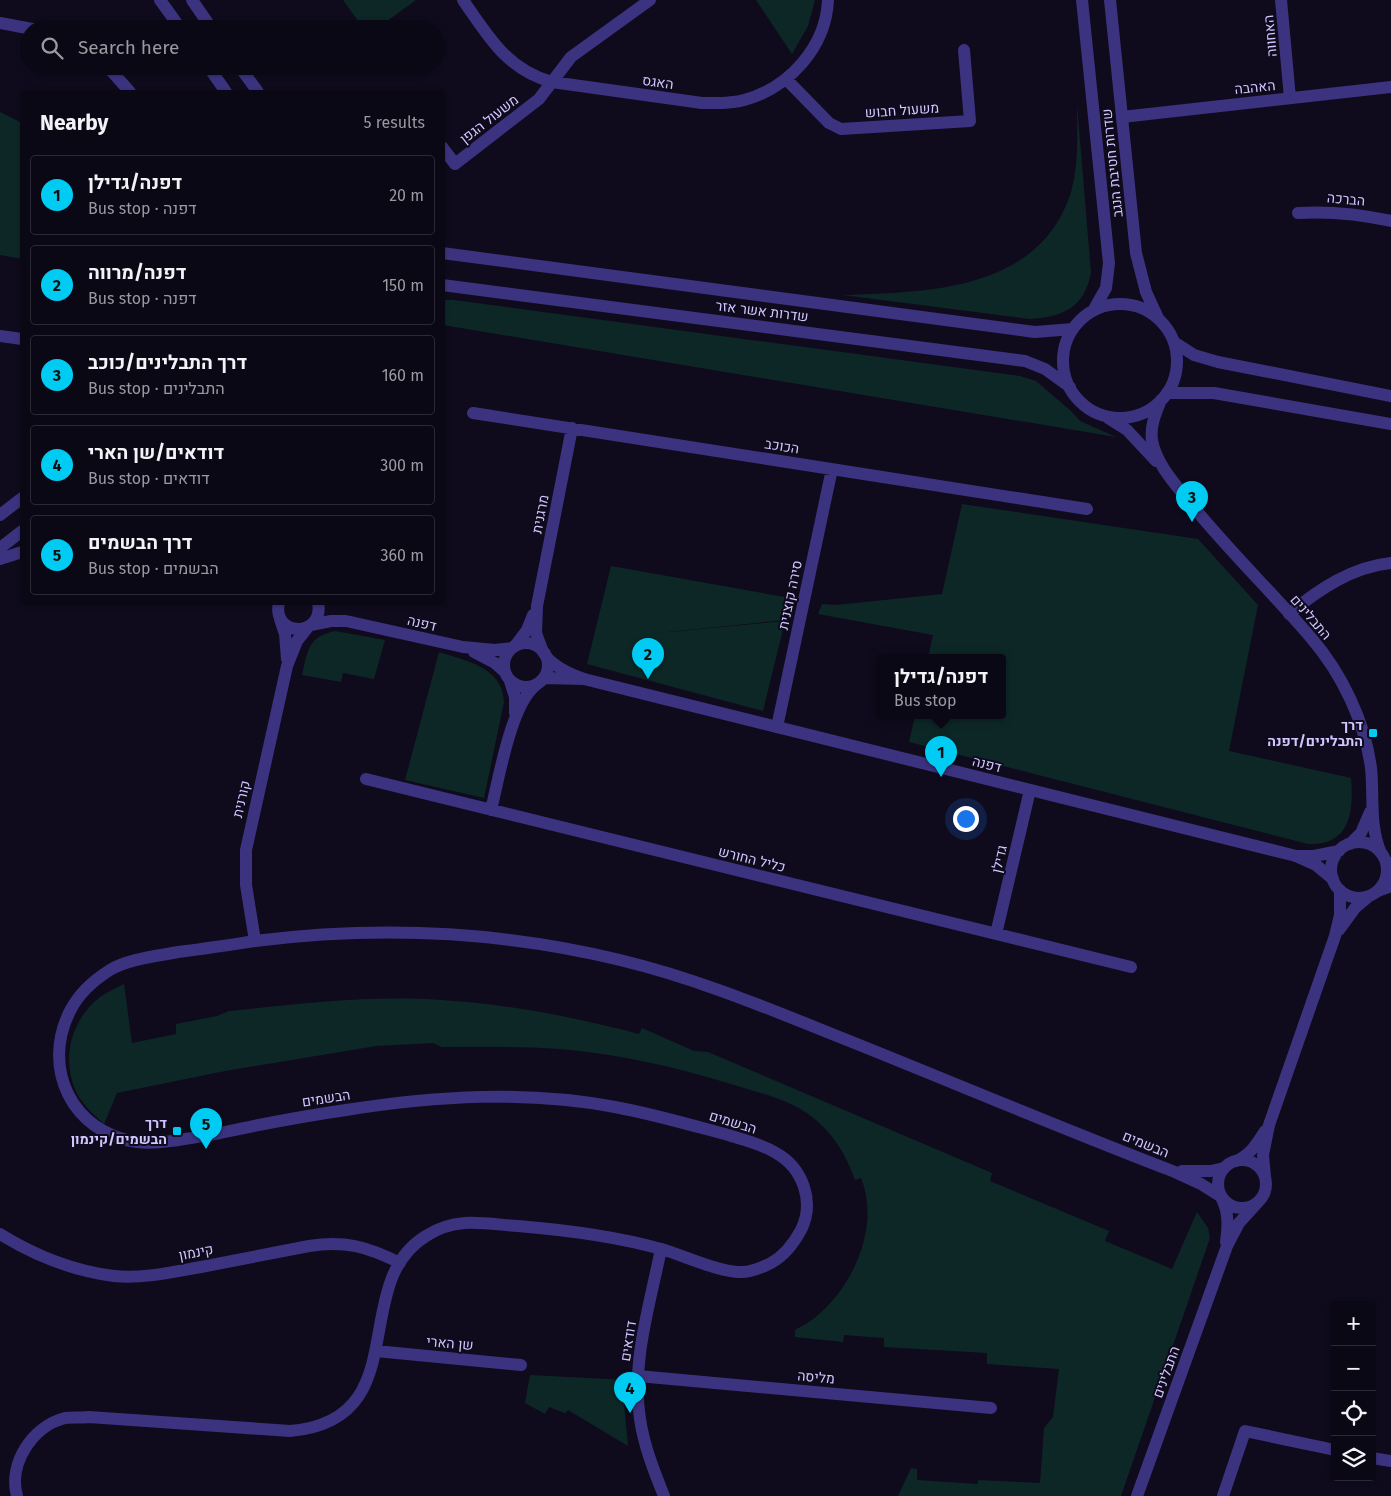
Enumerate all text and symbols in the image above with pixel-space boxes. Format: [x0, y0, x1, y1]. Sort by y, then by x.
street label: האחווה [1260, 14, 1281, 58]
search box [20, 20, 445, 75]
icon: search [38, 34, 66, 62]
text: Search here [78, 36, 179, 59]
street label: האגס [641, 72, 675, 93]
street label: האהבה [1234, 77, 1276, 98]
street label: משעול הגפן [457, 91, 522, 148]
street label: משעול חבוש [864, 99, 940, 122]
street label: שדרות חטיבת הנגב [1098, 108, 1127, 218]
text: Nearby [40, 110, 108, 136]
text: 5 results [364, 113, 425, 132]
text: דפנה/גדילן [88, 171, 182, 194]
text: 1 [53, 186, 61, 205]
text: 20 m [389, 186, 424, 205]
street label: הברכה [1326, 189, 1366, 210]
text: Bus stop · דפנה [88, 199, 197, 218]
text: דפנה/מרווה [88, 261, 186, 284]
text: 2 [53, 276, 61, 295]
text: 150 m [382, 276, 424, 295]
text: Bus stop · דפנה [88, 289, 197, 308]
street label: שדרות אשר אזר [715, 297, 809, 326]
text: דרך התבלינים/כוכב [88, 351, 247, 374]
text: 3 [53, 366, 61, 385]
text: 160 m [382, 366, 424, 385]
text: Bus stop · התבלינים [88, 379, 225, 398]
street label: הכוכב [763, 435, 800, 458]
text: דודאים/שן הארי [88, 441, 224, 464]
text: 4 [52, 456, 62, 475]
text: 300 m [380, 456, 424, 475]
text: Bus stop · דודאים [88, 469, 210, 488]
pin: 3 [1176, 481, 1208, 522]
street label: מרגנית [528, 493, 553, 535]
text: דרך הבשמים [88, 531, 192, 554]
text: 5 [53, 546, 61, 565]
text: 360 m [381, 546, 424, 565]
text: Bus stop · הבשמים [88, 559, 219, 578]
street label: סירה קוצנית [775, 559, 806, 631]
street label: התבלינים [1287, 591, 1335, 643]
street label: דפנה [406, 612, 438, 635]
pin: 2 [632, 638, 664, 679]
popup [876, 654, 1006, 719]
text: דפנה/גדילן [894, 665, 988, 688]
text: Bus stop [894, 691, 957, 710]
place label: דרך התבלינים/דפנה [1267, 717, 1363, 750]
marker: דרך התבלינים/דפנה [1367, 727, 1379, 739]
pin: 1 [925, 736, 957, 777]
street label: דפנה [971, 753, 1003, 776]
street label: קורנית [229, 779, 254, 819]
your location [953, 806, 979, 832]
street label: כליל החורש [716, 843, 787, 876]
street label: גדילן [988, 843, 1011, 875]
street label: הבשמים [301, 1086, 351, 1111]
street label: הבשמים [707, 1107, 759, 1138]
pin: 5 [190, 1108, 222, 1149]
place label: דרך הבשמים/קינמון [71, 1115, 167, 1148]
marker: דרך הבשמים/קינמון [171, 1125, 183, 1137]
street label: הבשמים [1120, 1127, 1172, 1161]
street label: קינמון [177, 1241, 215, 1264]
map controls [1331, 1301, 1376, 1481]
button: + [1331, 1301, 1376, 1346]
street label: דודאים [617, 1320, 640, 1363]
street label: שן הארי [426, 1333, 474, 1354]
street label: התבלינים [1149, 1344, 1184, 1400]
button: − [1331, 1346, 1376, 1391]
street label: מליסה [797, 1367, 835, 1388]
pin: 4 [614, 1372, 646, 1413]
button: locate [1331, 1391, 1376, 1436]
button: layers [1331, 1436, 1376, 1481]

